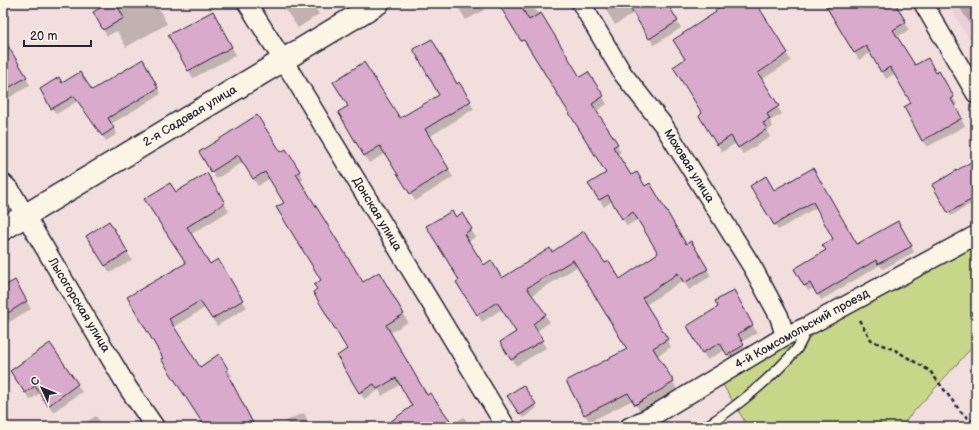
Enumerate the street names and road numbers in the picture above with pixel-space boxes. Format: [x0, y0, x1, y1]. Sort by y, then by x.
street label: 2-я Садовая улица [140, 82, 240, 150]
street label: Моховая улица [660, 126, 718, 206]
street label: Донская улица [349, 174, 405, 254]
street label: Лысогорская улица [44, 254, 113, 355]
street label: 4-й Комсомольский проезд [732, 285, 872, 372]

